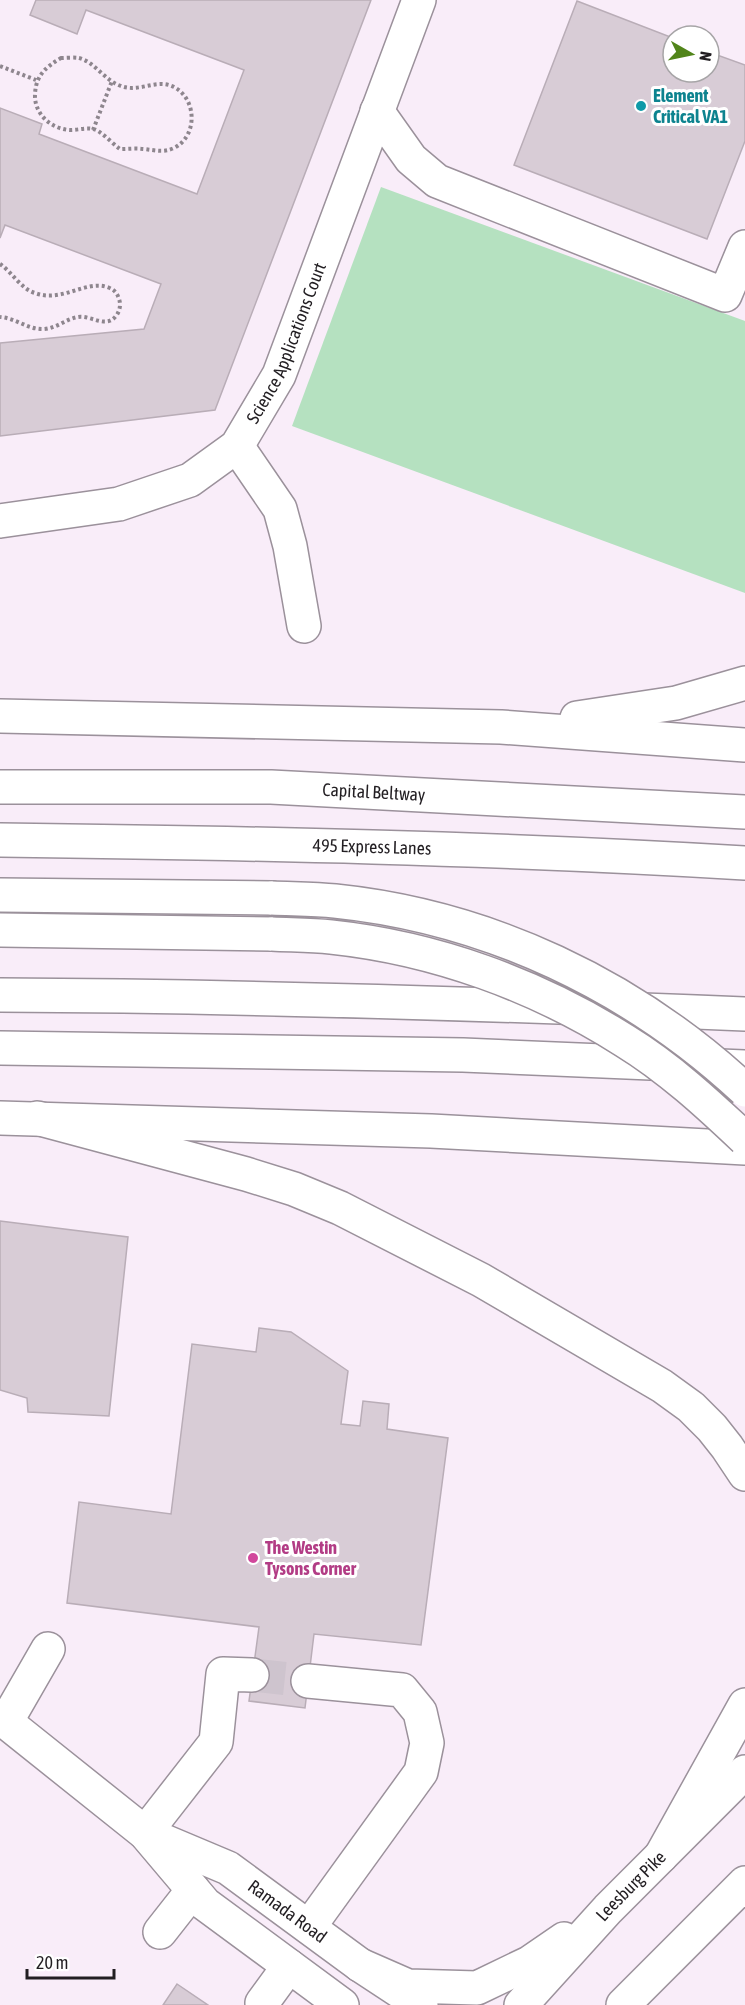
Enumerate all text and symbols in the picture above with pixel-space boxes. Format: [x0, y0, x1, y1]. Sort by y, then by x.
north arrow [661, 24, 721, 84]
text: N [696, 50, 715, 62]
place label: Element Critical VA1 [653, 85, 728, 127]
marker: Element Critical VA1 [634, 99, 648, 113]
street label: Science Applications Court [242, 260, 330, 427]
street label: Capital Beltway [322, 779, 426, 805]
street label: 495 Express Lanes [312, 834, 432, 859]
place label: The Westin Tysons Corner [265, 1537, 357, 1579]
marker: The Westin Tysons Corner [246, 1551, 260, 1565]
street label: Leesburg Pike [591, 1846, 670, 1925]
street label: Ramada Road [244, 1875, 331, 1947]
scale bar [27, 1942, 114, 1980]
text: 20 m [36, 1952, 68, 1973]

